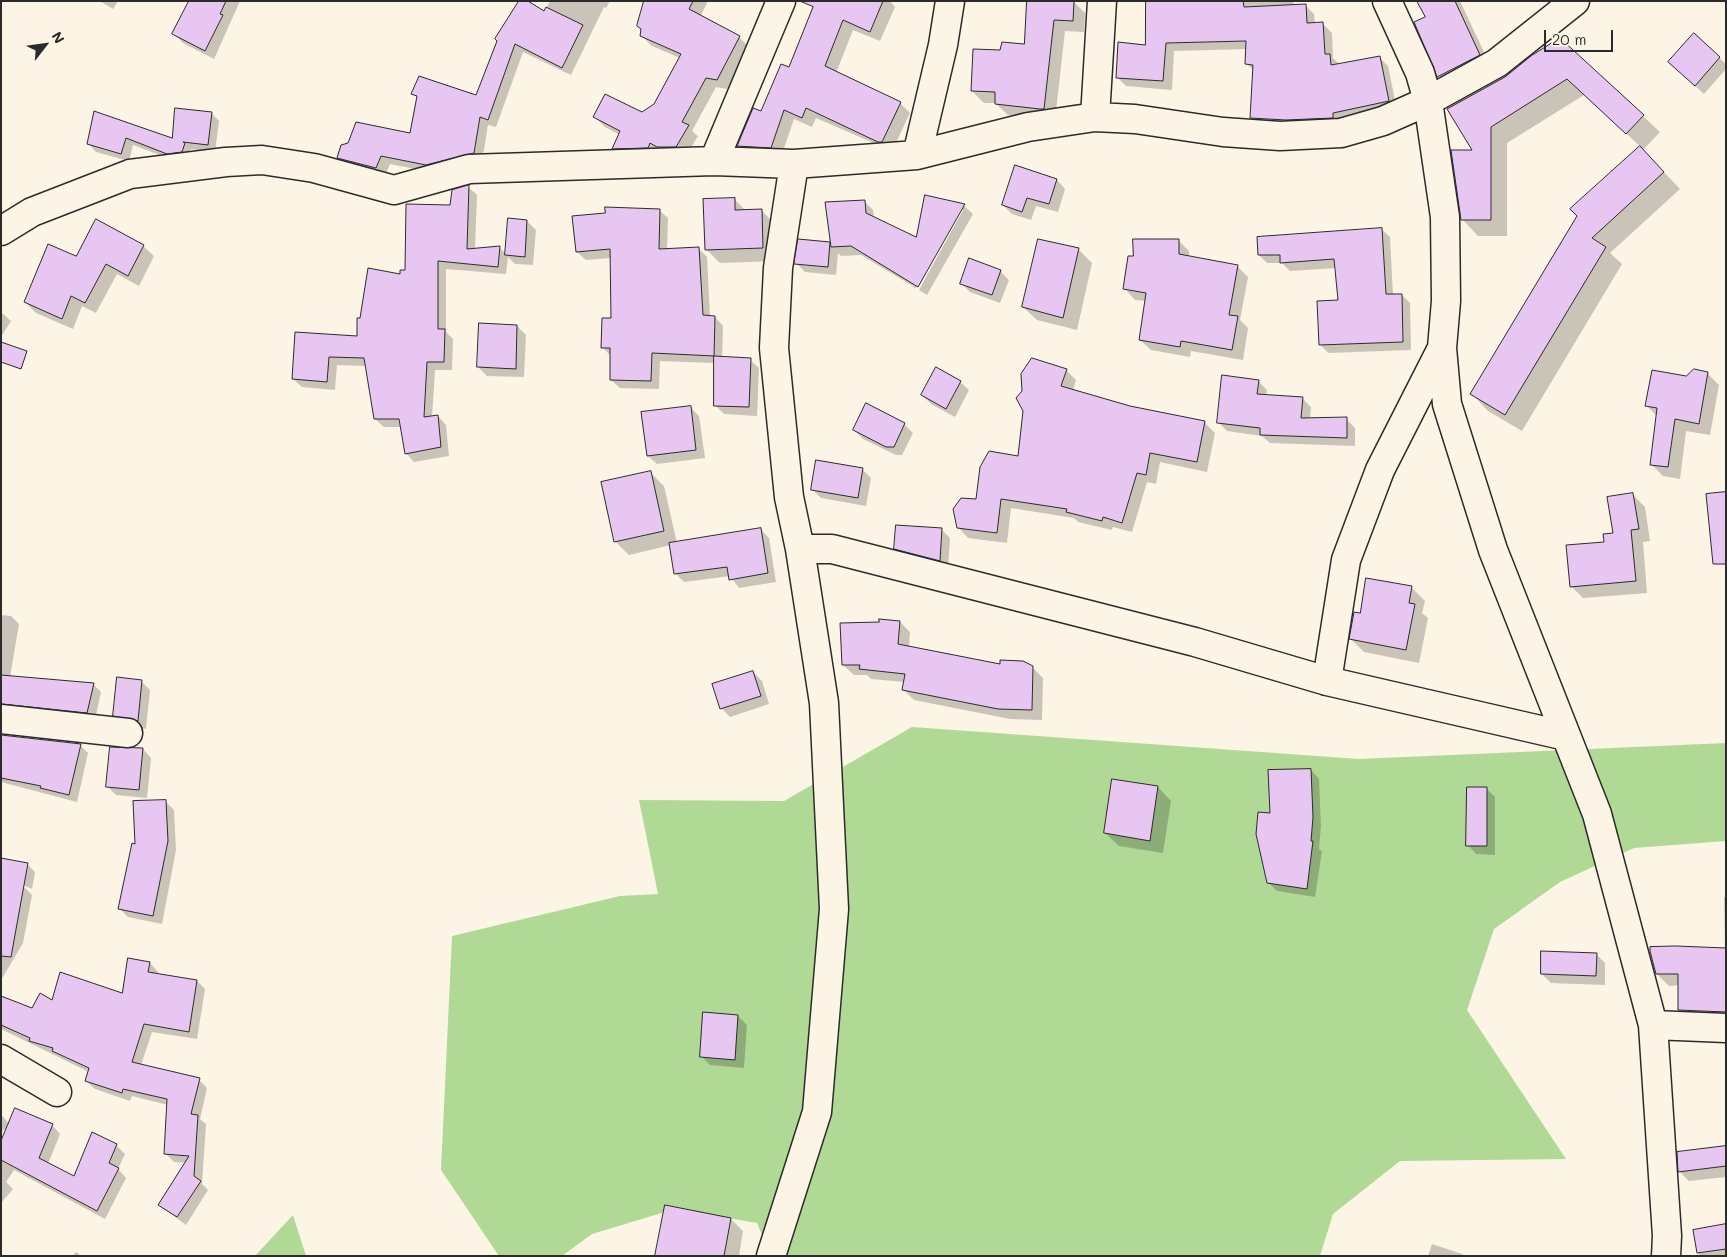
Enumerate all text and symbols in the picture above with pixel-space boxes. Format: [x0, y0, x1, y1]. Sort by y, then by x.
north arrow [20, 20, 70, 70]
scale bar [1547, 20, 1616, 52]
text: N [48, 28, 69, 47]
text: 20 m [1552, 29, 1586, 49]

